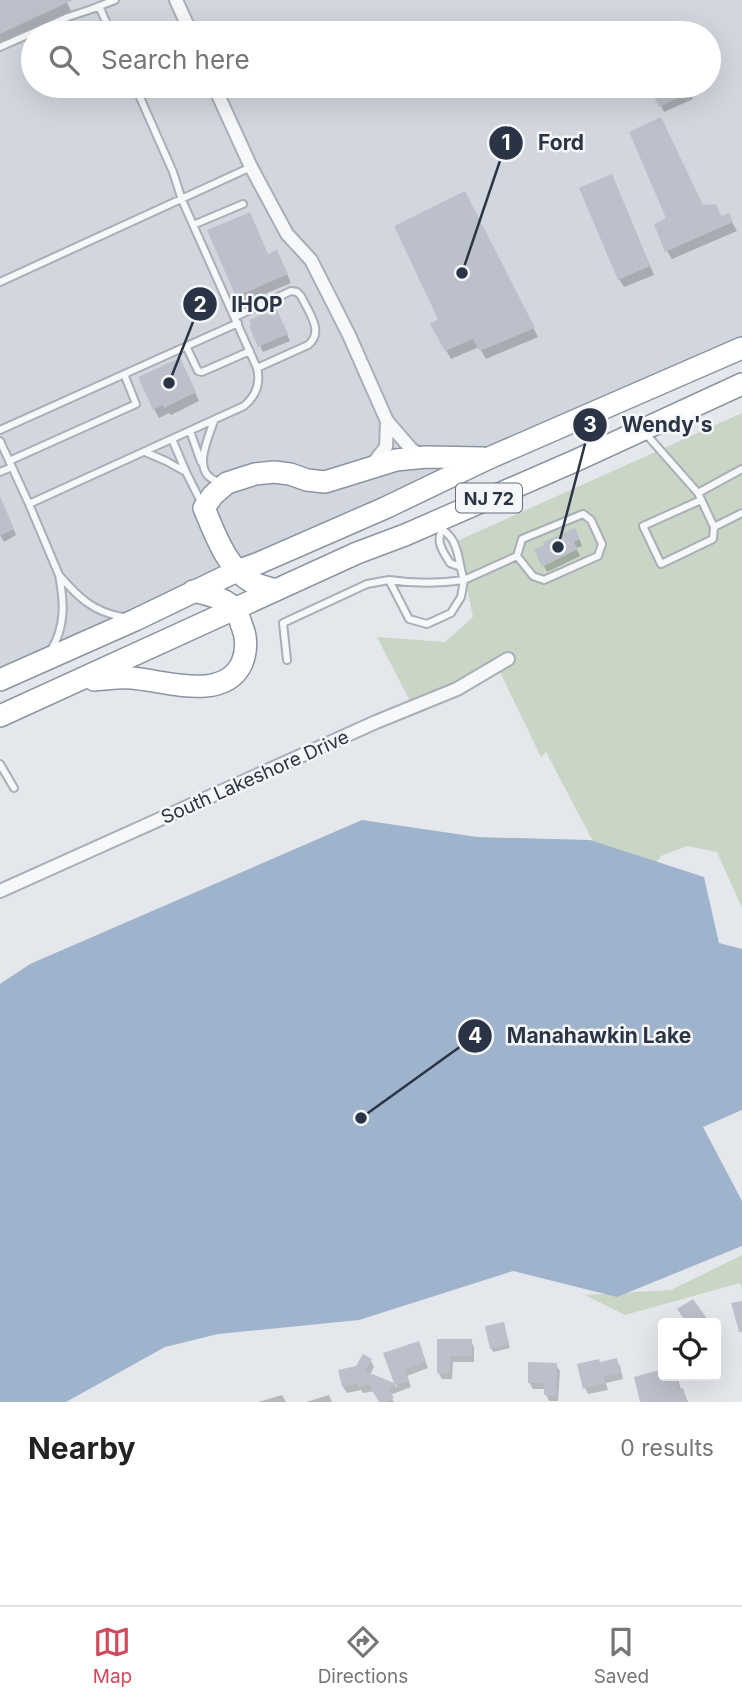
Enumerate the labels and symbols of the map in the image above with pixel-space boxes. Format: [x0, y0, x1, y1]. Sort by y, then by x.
callout: Ford [489, 122, 597, 164]
text: 1 [501, 130, 511, 155]
text: Ford [538, 130, 584, 155]
callout: IHOP [182, 283, 296, 325]
text: 2 [193, 292, 207, 317]
text: IHOP [231, 292, 283, 317]
callout: Wendy's [573, 404, 727, 446]
text: 3 [583, 412, 597, 437]
text: Wendy's [621, 412, 713, 437]
road number: NJ 72 [456, 484, 522, 512]
street label: South Lakeshore Drive [158, 725, 352, 829]
callout: Manahawkin Lake [458, 1015, 705, 1057]
text: 4 [468, 1023, 482, 1048]
text: Manahawkin Lake [507, 1023, 691, 1048]

